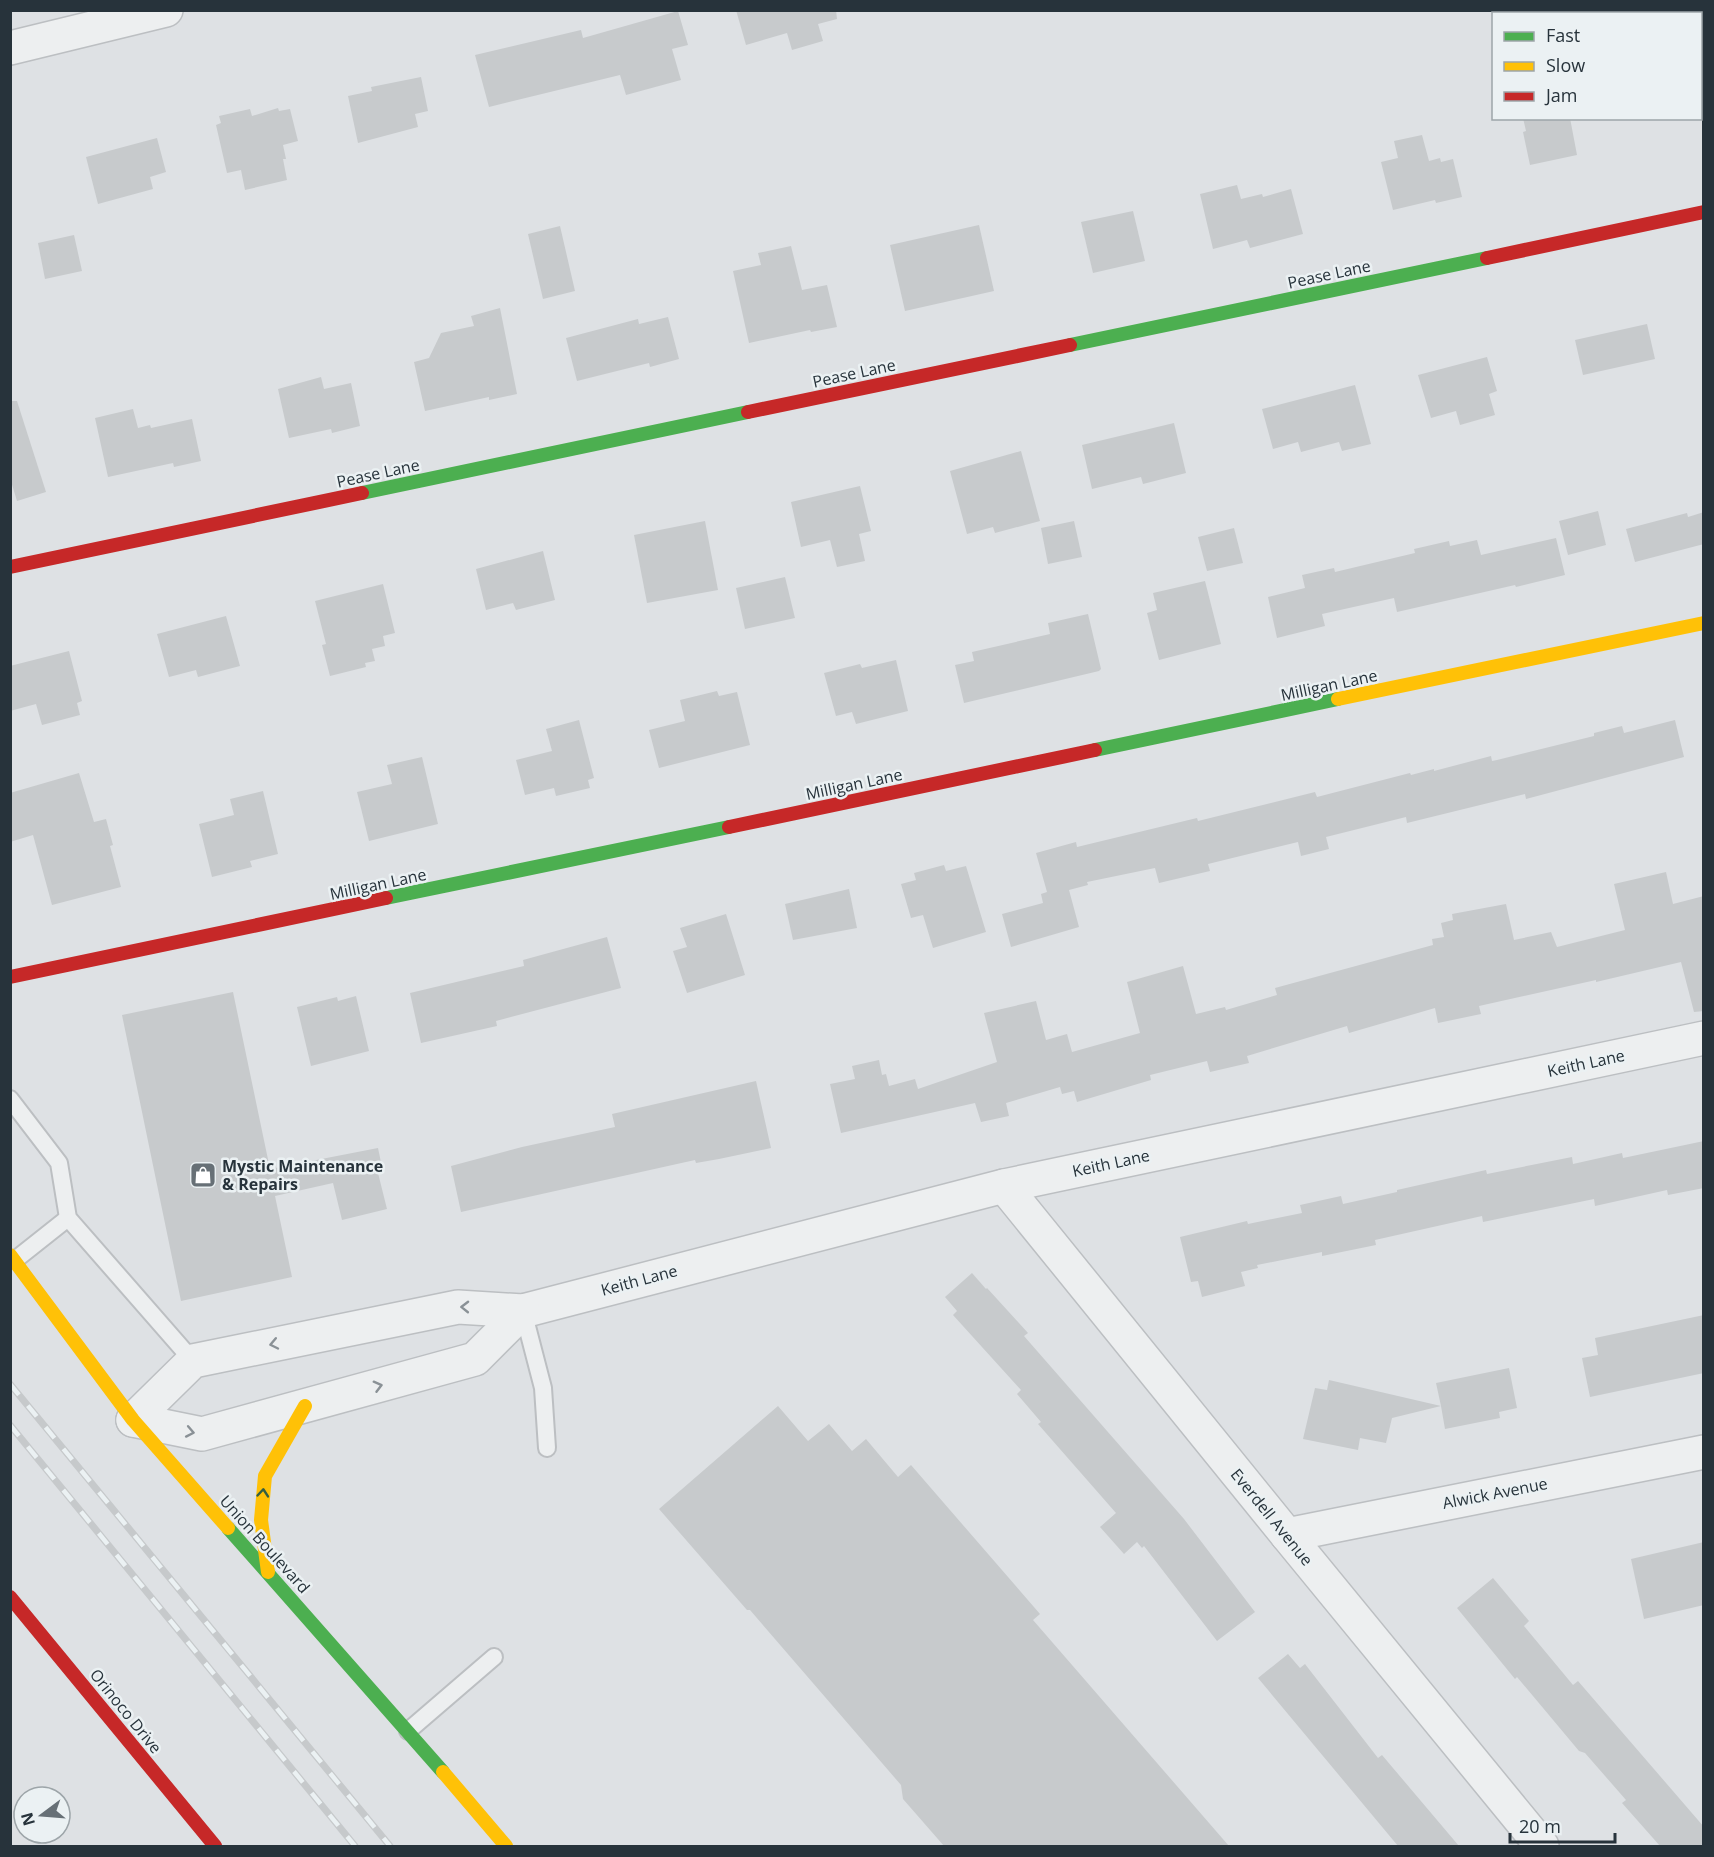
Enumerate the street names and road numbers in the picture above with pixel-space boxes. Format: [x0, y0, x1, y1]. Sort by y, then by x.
street label: Pease Lane [1285, 254, 1373, 294]
street label: Pease Lane [810, 353, 898, 393]
street label: Pease Lane [334, 453, 422, 493]
street label: Milligan Lane [1279, 664, 1379, 706]
street label: Milligan Lane [804, 763, 904, 805]
street label: Milligan Lane [328, 863, 428, 905]
street label: Keith Lane [1545, 1044, 1627, 1082]
street label: Keith Lane [1070, 1144, 1152, 1182]
street label: Keith Lane [598, 1259, 680, 1301]
street label: Everdell Avenue [1226, 1464, 1318, 1570]
street label: Alwick Avenue [1441, 1472, 1549, 1514]
street label: Union Boulevard [215, 1490, 315, 1598]
street label: Orinoco Drive [85, 1664, 167, 1758]

